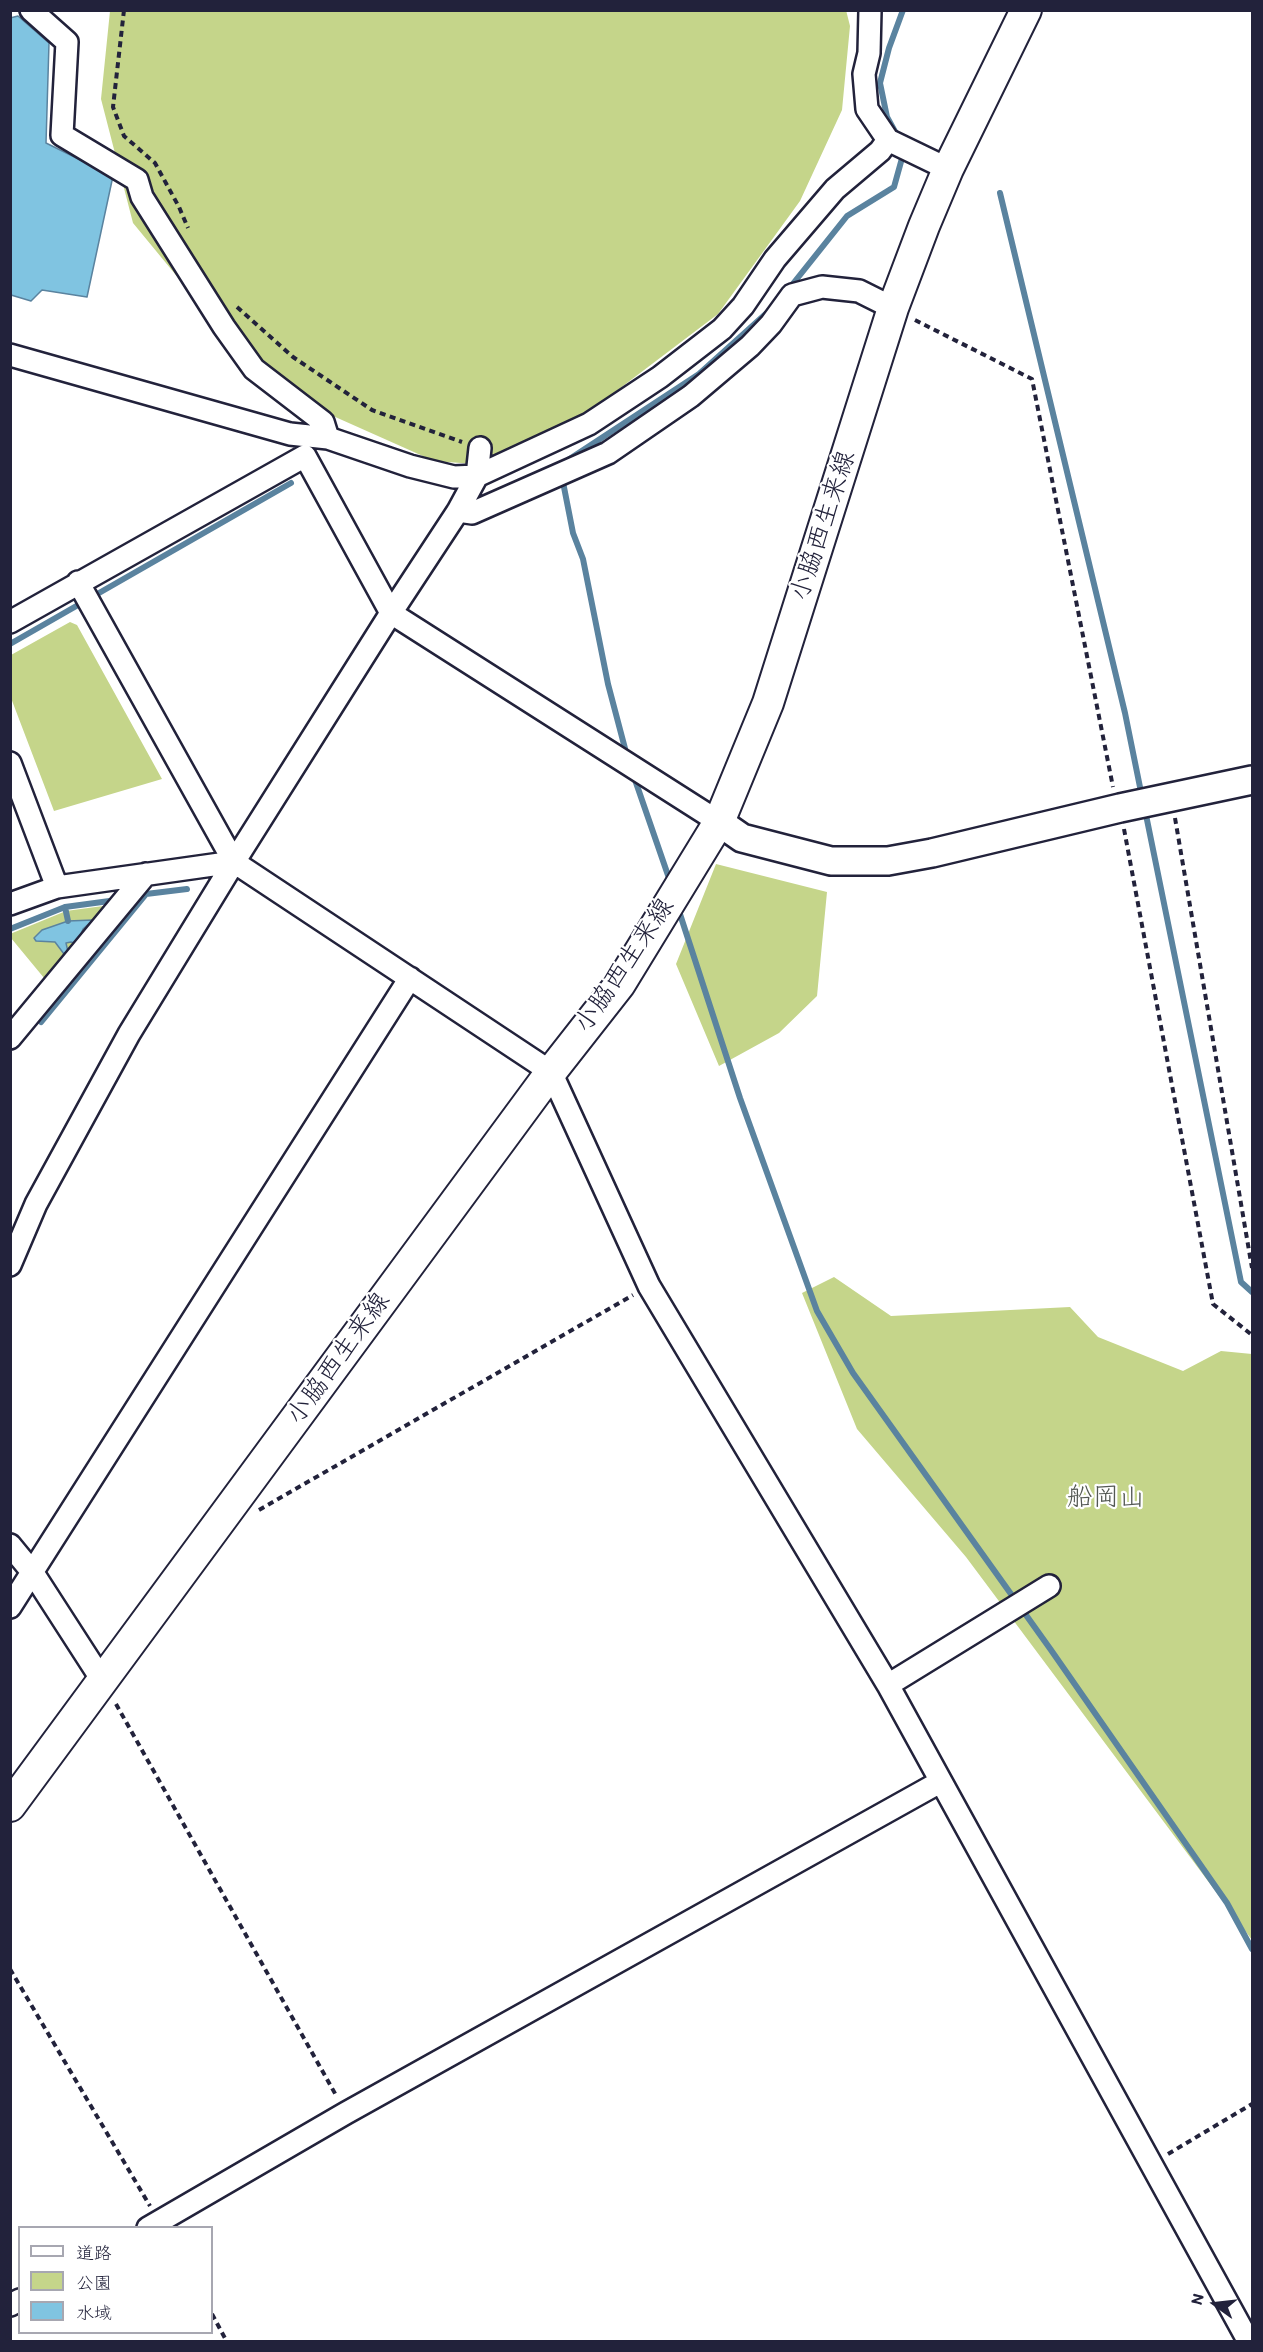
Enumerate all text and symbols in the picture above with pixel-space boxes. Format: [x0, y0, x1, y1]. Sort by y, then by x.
street label: 小脇西生来線 [785, 447, 863, 605]
street label: 小脇西生来線 [568, 893, 682, 1039]
street label: 小脇西生来線 [281, 1287, 397, 1431]
park label: 船岡山 [1067, 1482, 1145, 1514]
legend [18, 2226, 213, 2334]
text: 道路 [76, 2242, 112, 2264]
text: 公園 [76, 2272, 112, 2294]
north arrow [1185, 2274, 1245, 2334]
text: N [1187, 2292, 1208, 2307]
text: 水域 [76, 2302, 112, 2324]

